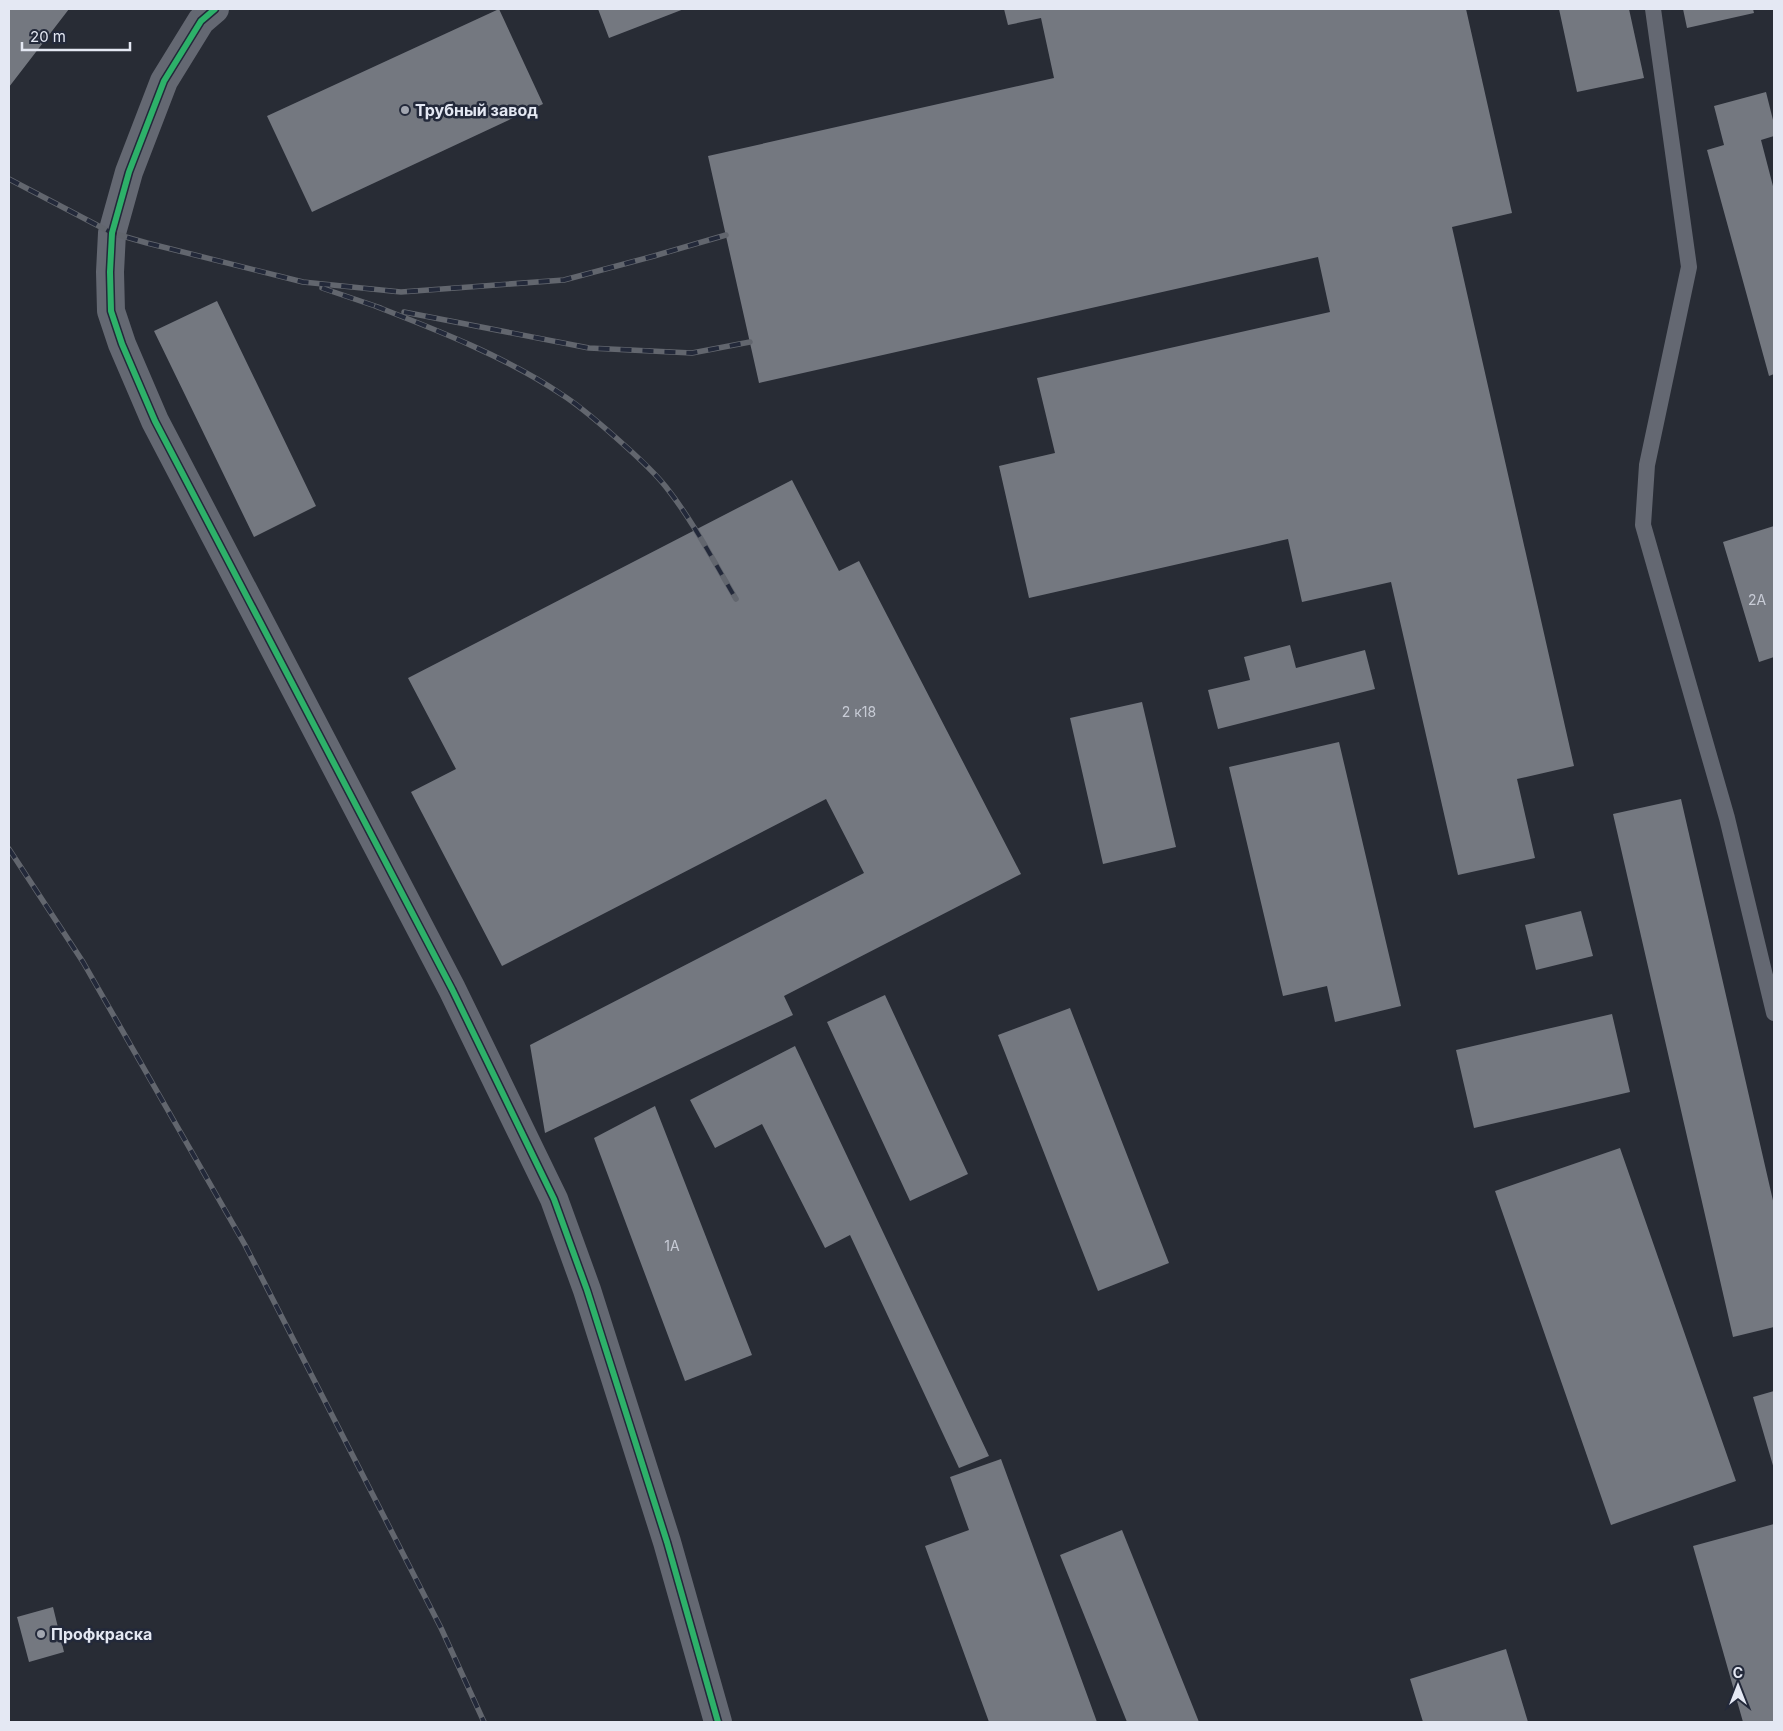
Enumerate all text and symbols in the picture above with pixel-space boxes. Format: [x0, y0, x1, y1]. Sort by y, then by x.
scale bar [22, 20, 130, 52]
text: 20 m [30, 27, 66, 46]
place label: Трубный завод [415, 100, 538, 120]
marker: Трубный завод [399, 104, 411, 116]
house number: 2А [1748, 591, 1766, 608]
house number: 2 к18 [842, 703, 876, 720]
house number: 1А [664, 1237, 680, 1254]
place label: Профкраска [51, 1624, 152, 1644]
marker: Профкраска [35, 1628, 47, 1640]
north arrow [1713, 1661, 1763, 1711]
text: С [1733, 1664, 1743, 1681]

